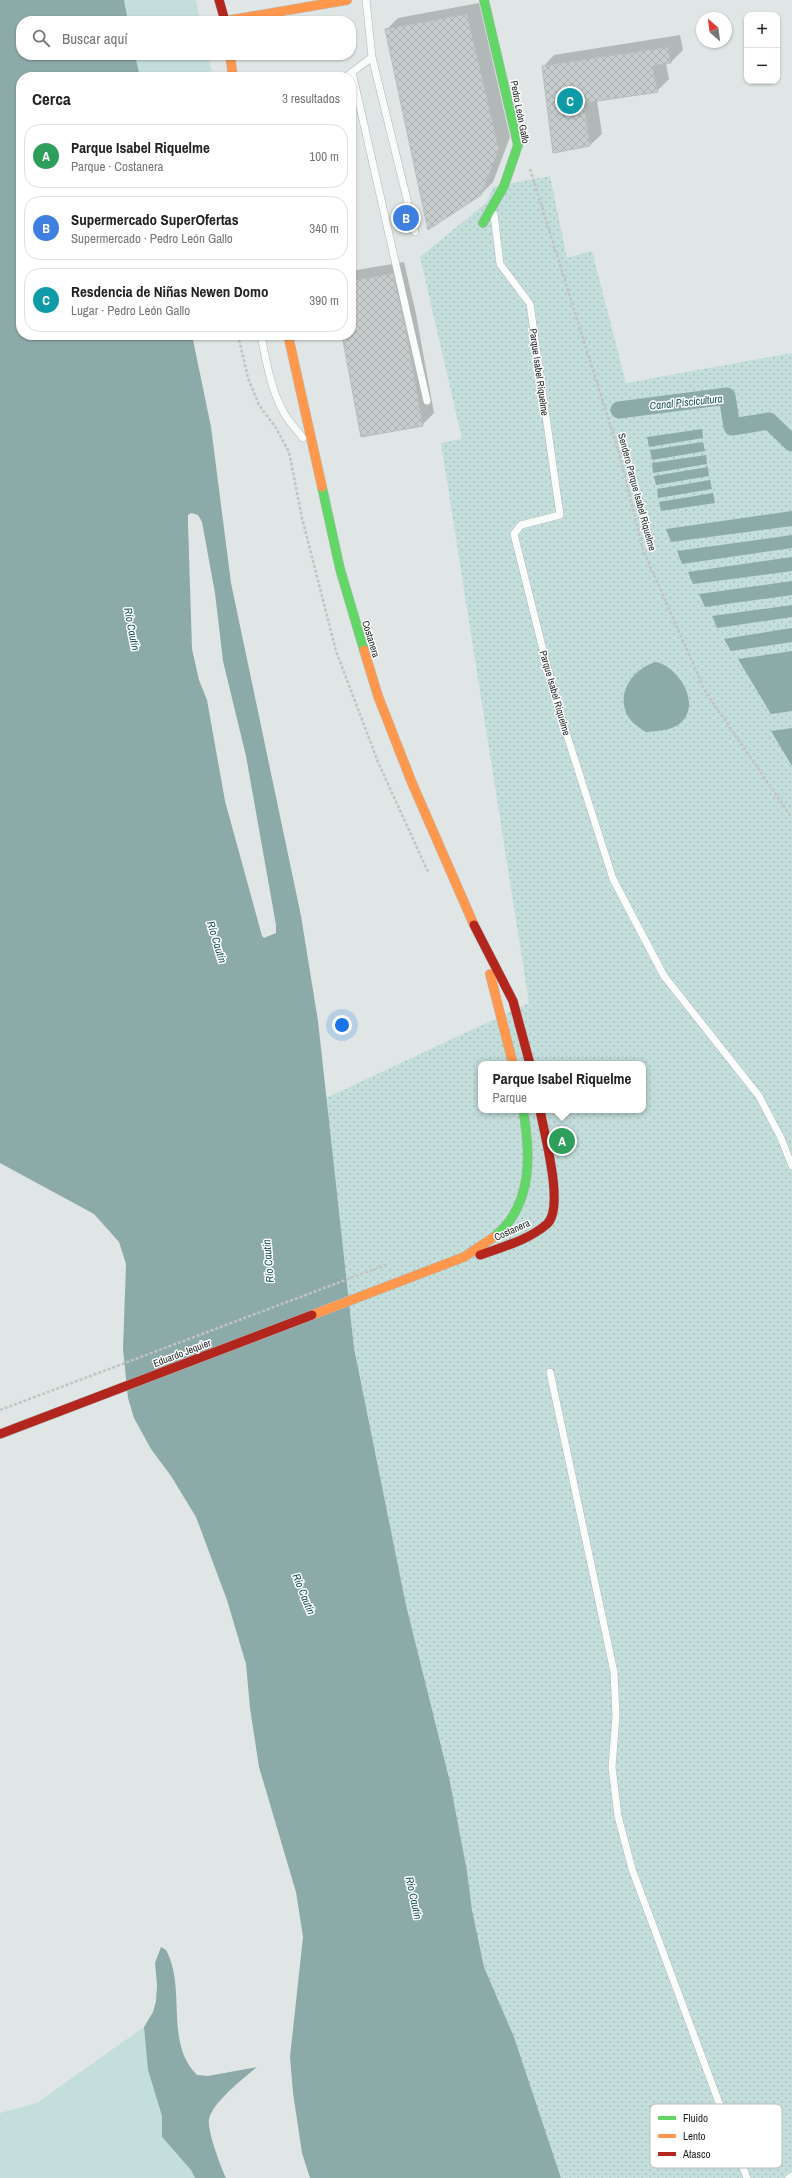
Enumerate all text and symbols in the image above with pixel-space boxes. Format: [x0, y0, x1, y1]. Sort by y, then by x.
north arrow [696, 12, 732, 48]
map controls [744, 12, 780, 84]
button: + [744, 12, 780, 48]
search box [16, 16, 356, 60]
icon: search [30, 27, 52, 49]
text: Buscar aquí [62, 28, 128, 49]
button: − [744, 48, 780, 84]
street label: Pedro León Gallo [508, 79, 533, 145]
pin: C [557, 86, 583, 116]
text: Cerca [32, 87, 71, 110]
text: 3 resultados [282, 90, 340, 107]
text: Parque Isabel Riquelme [71, 137, 210, 158]
text: A [42, 148, 50, 165]
text: 100 m [309, 148, 339, 165]
text: Parque · Costanera [71, 158, 163, 175]
pin: B [393, 203, 419, 233]
text: Supermercado SuperOfertas [71, 209, 238, 230]
text: B [42, 220, 50, 237]
text: 340 m [309, 220, 339, 237]
text: Supermercado · Pedro León Gallo [71, 230, 233, 247]
text: Resdencia de Niñas Newen Domo [71, 281, 269, 302]
text: C [42, 292, 50, 309]
text: 390 m [309, 292, 339, 309]
text: Lugar · Pedro León Gallo [71, 302, 190, 319]
street label: Parque Isabel Riquelme [526, 328, 552, 417]
water label: Canal Piscicultura [649, 391, 723, 413]
street label: Sendero Parque Isabel Riquelme [615, 432, 659, 553]
water label: Río Cautín [121, 606, 143, 652]
street label: Costanera [359, 619, 383, 659]
street label: Parque Isabel Riquelme [537, 649, 573, 737]
water label: Río Cautín [204, 919, 230, 965]
your location [332, 1015, 352, 1035]
popup [478, 1061, 646, 1113]
text: Parque Isabel Riquelme [493, 1068, 631, 1089]
text: Parque [493, 1089, 527, 1106]
pin: A [549, 1126, 575, 1156]
street label: Costanera [492, 1216, 532, 1244]
water label: Río Cautín [259, 1239, 277, 1283]
street label: Eduardo Jequier [151, 1336, 213, 1370]
water label: Río Cautín [289, 1571, 319, 1617]
water label: Río Cautín [403, 1875, 425, 1921]
legend [650, 2104, 782, 2168]
text: Fluido [683, 2111, 708, 2125]
text: Lento [683, 2129, 706, 2143]
text: Atasco [682, 2147, 711, 2161]

